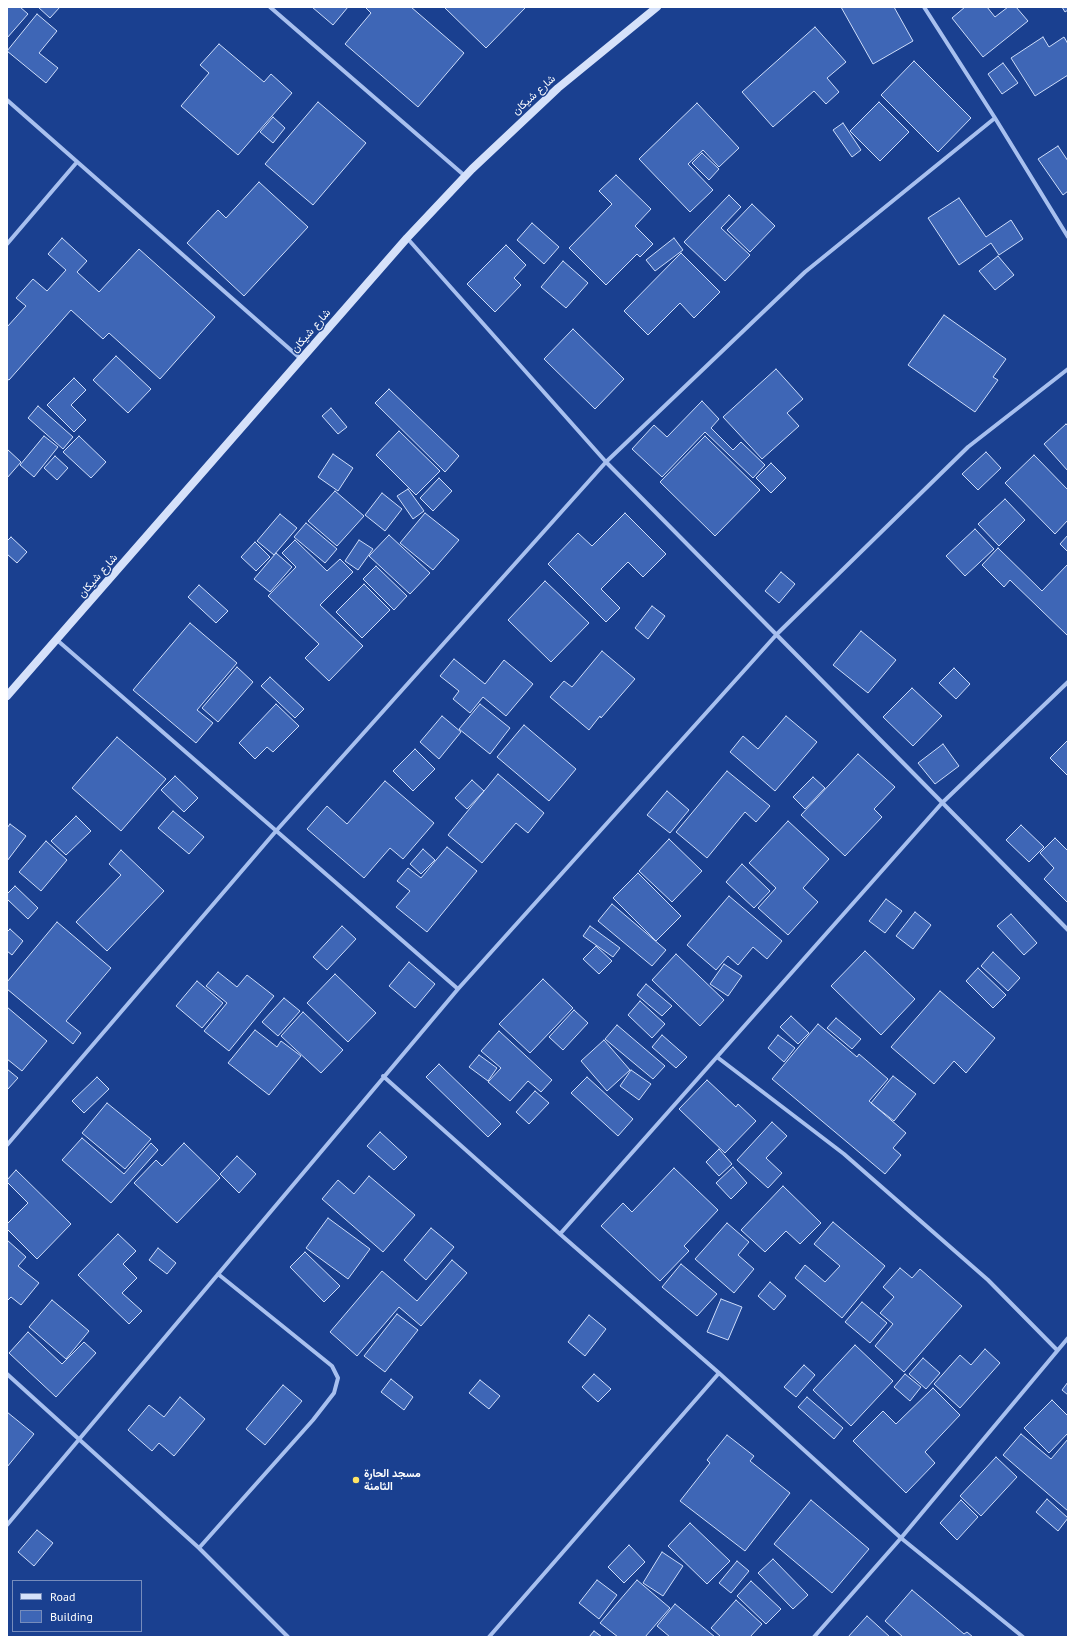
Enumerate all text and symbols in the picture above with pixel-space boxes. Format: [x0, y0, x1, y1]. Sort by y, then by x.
street label: شارع شيكان [510, 72, 558, 118]
street label: شارع شيكان [288, 306, 334, 356]
street label: شارع شيكان [75, 551, 121, 601]
place label: مسجد الحارة الثامنة [364, 1467, 421, 1493]
marker: مسجد الحارة الثامنة [351, 1475, 361, 1485]
legend [12, 1580, 142, 1632]
text: Road [50, 1589, 75, 1604]
text: Building [50, 1609, 93, 1624]

